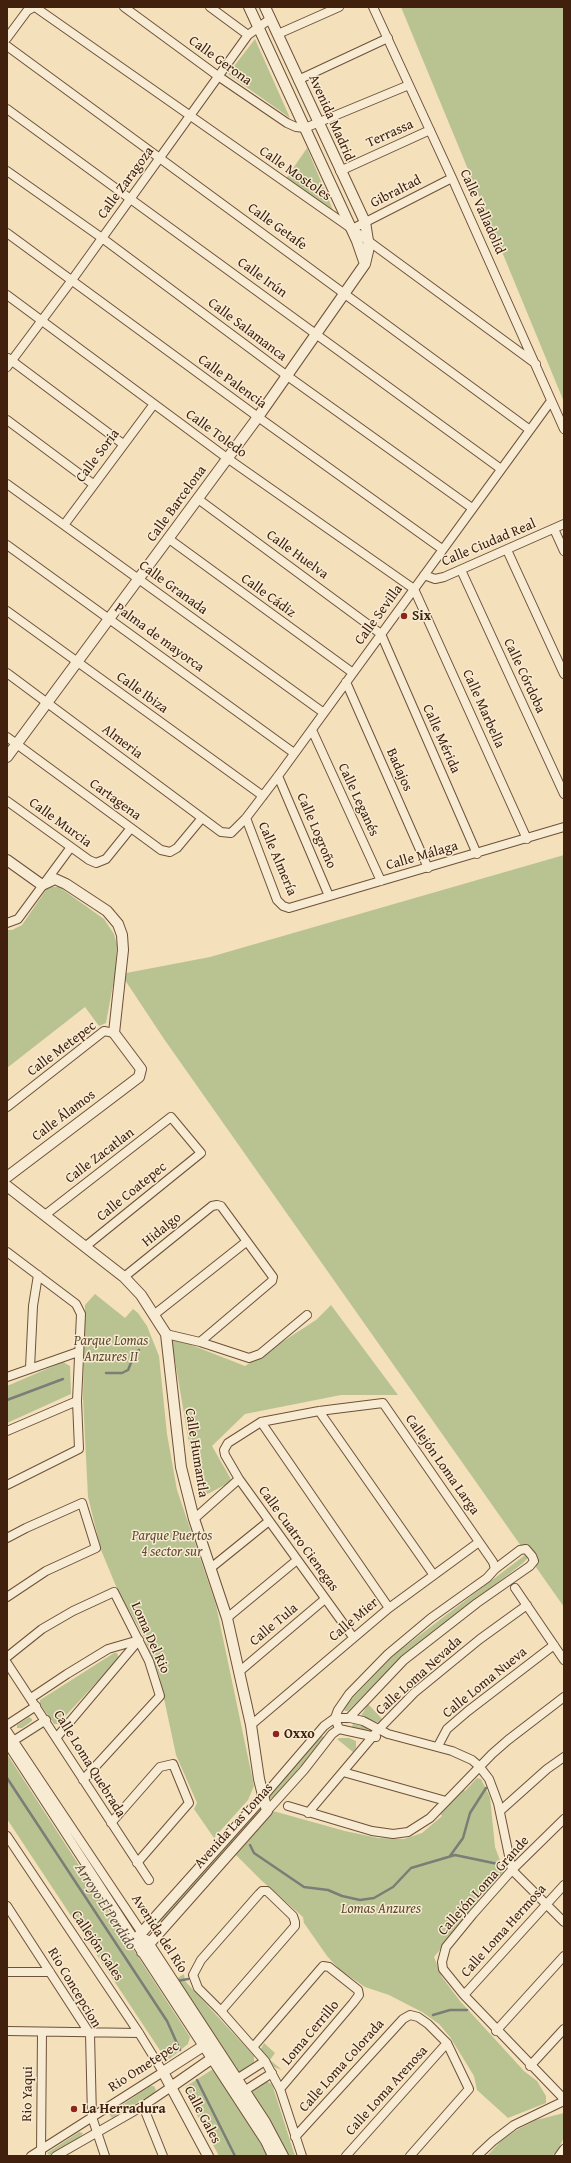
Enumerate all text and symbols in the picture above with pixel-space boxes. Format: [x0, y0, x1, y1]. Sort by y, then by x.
street label: Calle Gerona [185, 33, 255, 89]
street label: Avenida Madrid [304, 72, 358, 164]
street label: Terrassa [364, 116, 416, 152]
street label: Calle Mostoles [256, 143, 334, 205]
street label: Calle Zaragoza [94, 144, 158, 222]
street label: Calle Valladolid [456, 167, 508, 257]
street label: Gibraltad [368, 172, 424, 212]
street label: Calle Getafe [244, 200, 310, 254]
street label: Calle Irún [234, 254, 290, 302]
street label: Calle Salamanca [204, 295, 290, 365]
street label: Calle Palencia [194, 351, 270, 413]
street label: Calle Toledo [182, 406, 250, 462]
street label: Calle Soria [73, 426, 123, 486]
street label: Calle Barcelona [144, 463, 210, 545]
street label: Calle Ciudad Real [439, 516, 539, 570]
street label: Calle Huelva [263, 527, 331, 583]
street label: Calle Granada [135, 557, 211, 619]
street label: Calle Cádiz [237, 571, 299, 621]
street label: Calle Sevilla [351, 582, 407, 648]
street label: Palma de mayorca [111, 600, 207, 676]
place label: Six [412, 608, 431, 624]
marker: Six [399, 611, 409, 621]
street label: Calle Córdoba [499, 636, 549, 716]
street label: Calle Marbella [458, 667, 508, 751]
street label: Calle Ibiza [113, 669, 171, 717]
street label: Calle Mérida [418, 702, 464, 776]
street label: Almeria [98, 721, 146, 763]
street label: Badajos [382, 746, 416, 794]
street label: Calle Leganés [334, 761, 382, 839]
street label: Cartagena [86, 776, 144, 824]
street label: Calle Logroño [293, 791, 339, 871]
street label: Calle Murcia [25, 795, 95, 851]
street label: Calle Almería [254, 820, 300, 898]
street label: Calle Málaga [384, 838, 460, 874]
street label: Calle Metepec [24, 1018, 100, 1080]
street label: Calle Álamos [29, 1087, 99, 1145]
street label: Calle Zacatlan [62, 1125, 138, 1187]
street label: Calle Coatepec [94, 1159, 170, 1225]
street label: Hidalgo [139, 1209, 185, 1251]
park label: Parque Lomas Anzures II [74, 1333, 148, 1366]
street label: Calle Humantla [181, 1407, 211, 1499]
street label: Callejón Loma Larga [401, 1412, 483, 1518]
street label: Calle Cuatro Cienegas [254, 1483, 342, 1595]
park label: Parque Puertos 4 sector sur [132, 1528, 212, 1560]
street label: Calle Mier [326, 1594, 382, 1646]
street label: Loma Del Rio [127, 1600, 173, 1676]
street label: Calle Tula [246, 1600, 302, 1650]
street label: Calle Loma Nevada [373, 1633, 465, 1719]
street label: Calle Loma Nueva [440, 1644, 530, 1722]
street label: Calle Loma Quebrada [49, 1707, 129, 1821]
place label: Oxxo [284, 1726, 315, 1742]
marker: Oxxo [271, 1729, 281, 1739]
street label: Avenida Las Lomas [191, 1780, 277, 1872]
street label: Callejón Loma Grande [435, 1833, 533, 1939]
water label: Arroyo El Perdido [70, 1860, 140, 1954]
street label: Calle Loma Hermosa [458, 1881, 550, 1981]
street label: Avenida del Río [127, 1892, 191, 1976]
park label: Lomas Anzures [341, 1901, 421, 1917]
street label: Callejón Gales [67, 1908, 127, 1984]
street label: Rio Concepcion [44, 1945, 104, 2031]
street label: Loma Cerrillo [279, 1997, 343, 2069]
street label: Calle Loma Colorada [296, 2016, 388, 2116]
street label: Rio Ometepec [106, 2038, 182, 2096]
street label: Calle Loma Arenosa [342, 2043, 432, 2139]
street label: Rio Yaqui [19, 2066, 37, 2122]
street label: Calle Gales [180, 2083, 224, 2147]
place label: La Herradura [82, 2101, 166, 2117]
marker: La Herradura [69, 2104, 79, 2114]

